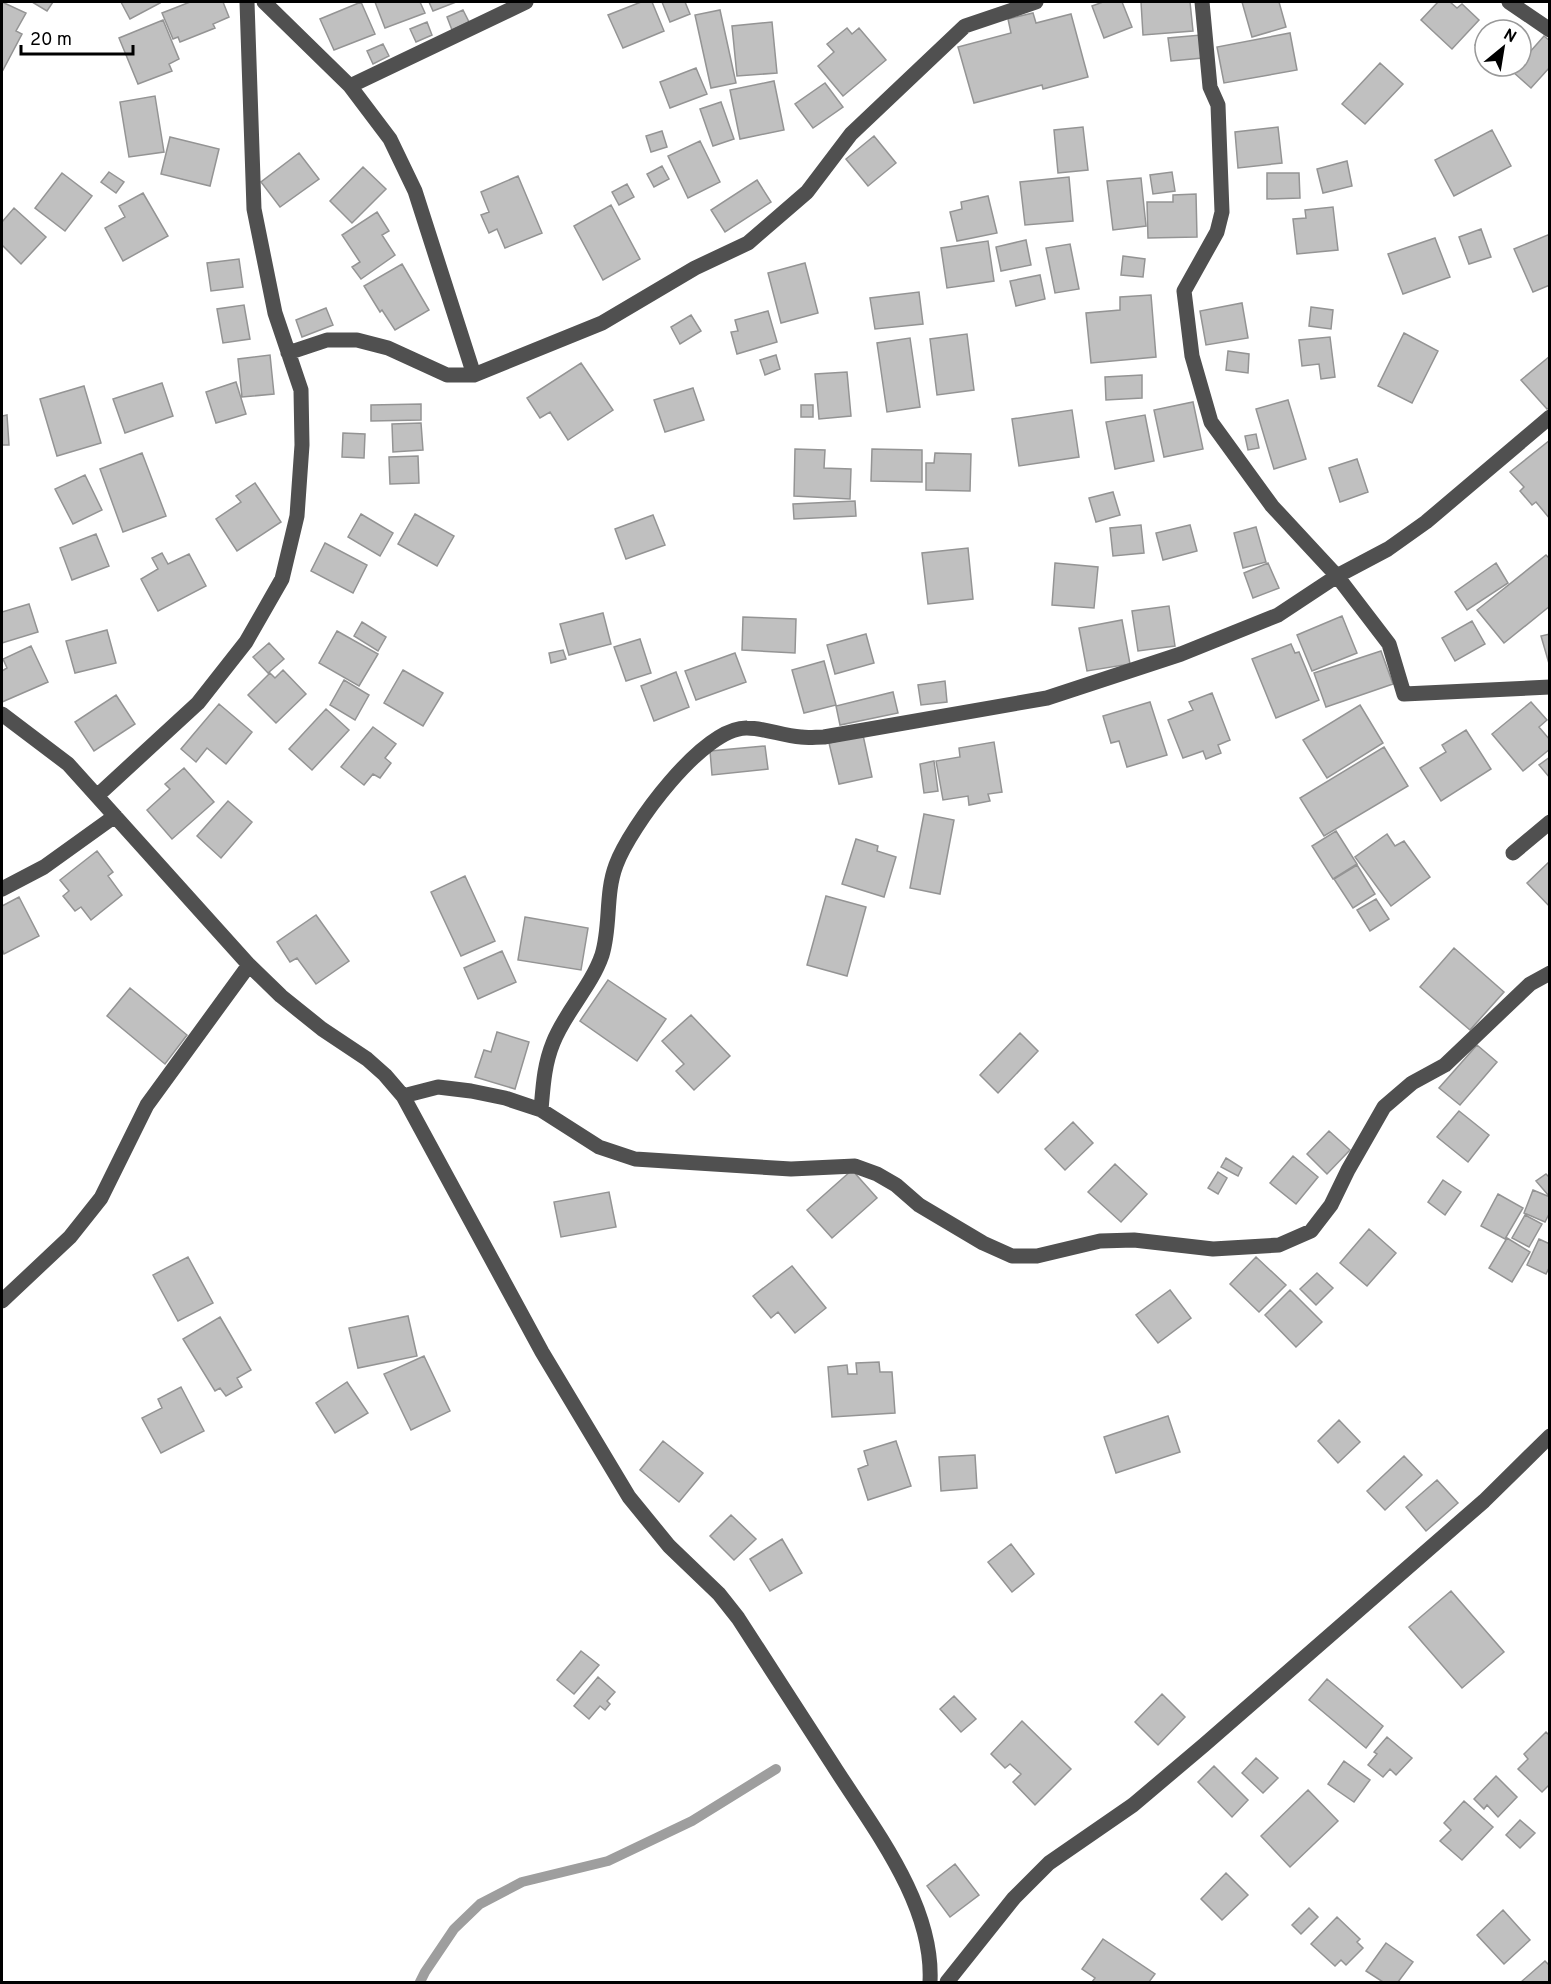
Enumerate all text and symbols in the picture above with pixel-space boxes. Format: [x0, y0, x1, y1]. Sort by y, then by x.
scale bar [21, 18, 134, 56]
north arrow [1473, 18, 1533, 78]
text: N [1500, 25, 1519, 48]
text: 20 m [30, 29, 72, 52]

